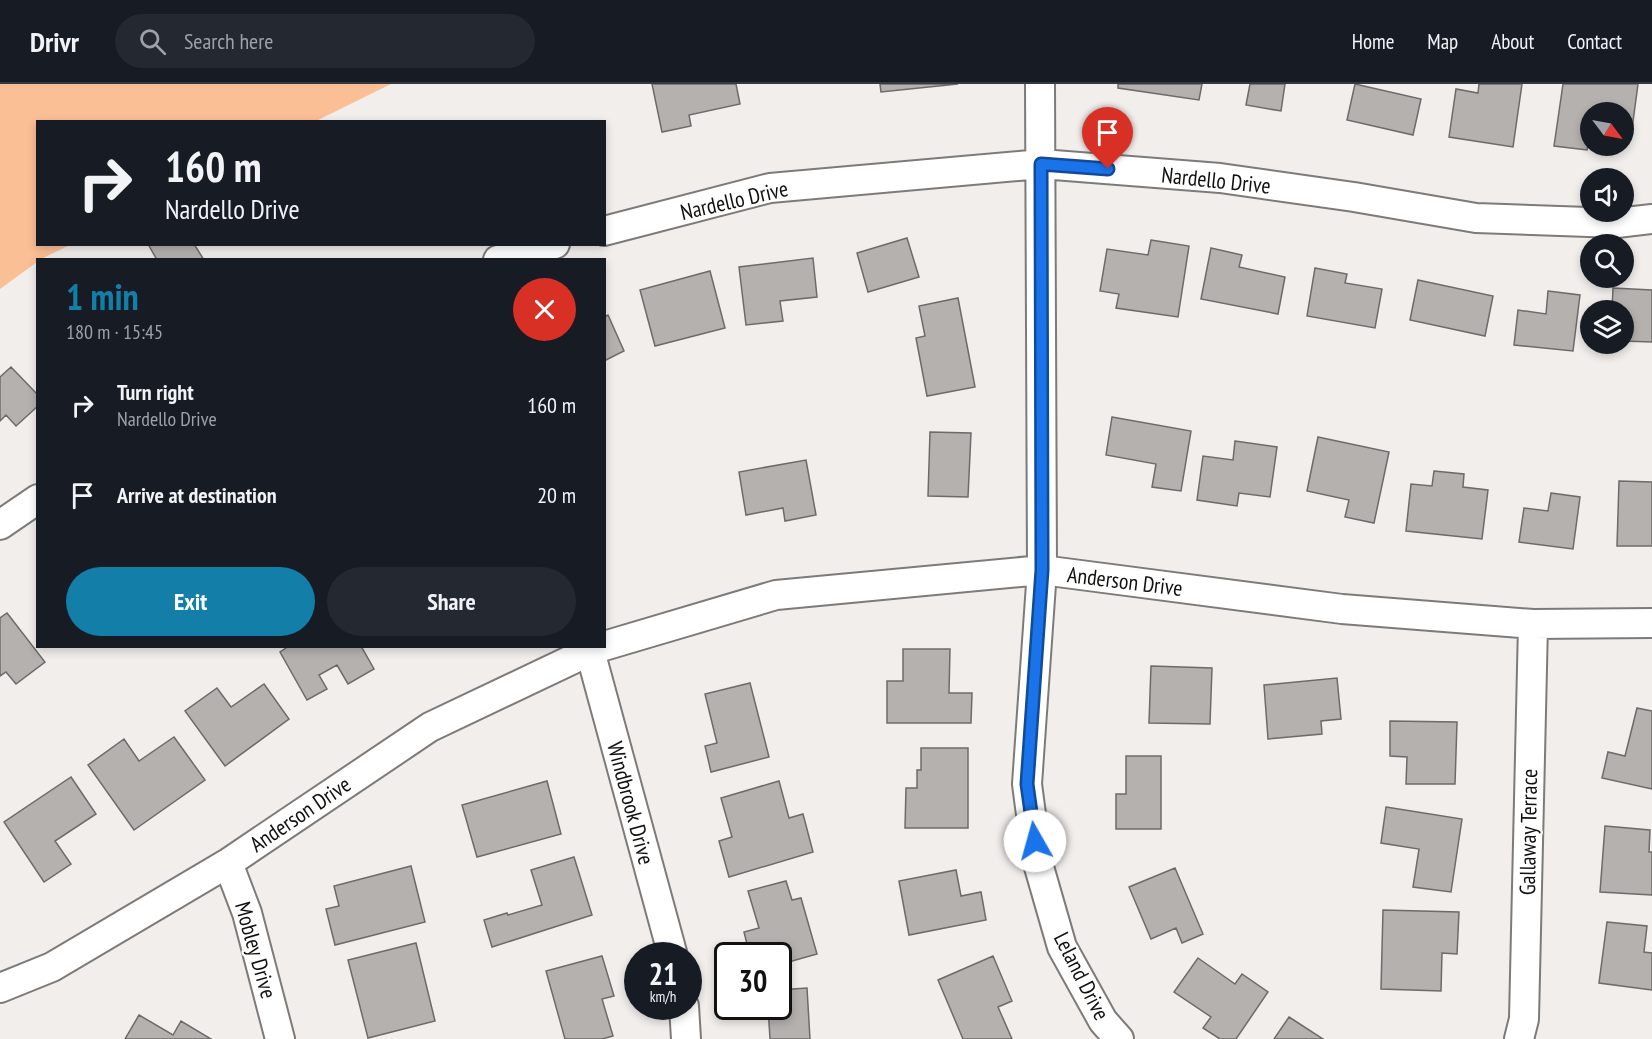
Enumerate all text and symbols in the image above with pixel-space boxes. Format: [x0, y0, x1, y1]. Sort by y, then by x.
search box [115, 14, 535, 68]
text: Drivr [30, 23, 79, 60]
icon: search [136, 25, 169, 58]
text: Search here [184, 27, 273, 55]
text: Home [1352, 28, 1394, 55]
text: Map [1427, 28, 1458, 55]
text: About [1491, 28, 1534, 55]
text: Contact [1567, 28, 1622, 55]
north arrow [1580, 102, 1634, 156]
map controls [1580, 102, 1634, 354]
pin [1082, 107, 1133, 169]
icon: arrive [1091, 116, 1124, 149]
text: 160 m [165, 139, 262, 194]
icon: right [66, 144, 144, 222]
street label: Nardello Drive [1160, 160, 1272, 200]
button: sound [1580, 168, 1634, 222]
street label: Nardello Drive [677, 174, 791, 226]
text: Nardello Drive [165, 192, 300, 226]
button: search [1580, 234, 1634, 288]
text: 1 min [66, 273, 139, 320]
button: close [513, 278, 576, 341]
button: layers [1580, 300, 1634, 354]
text: 180 m · 15:45 [66, 319, 163, 345]
text: Turn right [117, 378, 194, 406]
icon: right [66, 389, 99, 422]
text: 160 m [527, 391, 576, 419]
text: Nardello Drive [117, 406, 217, 432]
icon: arrive [66, 479, 99, 512]
text: Arrive at destination [117, 481, 277, 509]
text: 20 m [537, 481, 576, 509]
street label: Anderson Drive [1066, 560, 1184, 602]
button: Exit [66, 567, 315, 636]
button: Share [327, 567, 576, 636]
street label: Windbrook Drive [601, 739, 661, 867]
street label: Gallaway Terrace [1513, 769, 1543, 895]
street label: Anderson Drive [244, 770, 356, 858]
position arrow [1003, 809, 1067, 873]
street label: Mobley Drive [229, 898, 283, 1002]
street label: Leland Drive [1048, 927, 1116, 1025]
speed limit sign: 30 [714, 942, 792, 1020]
text: 21 [649, 954, 677, 993]
text: km/h [650, 987, 676, 1006]

